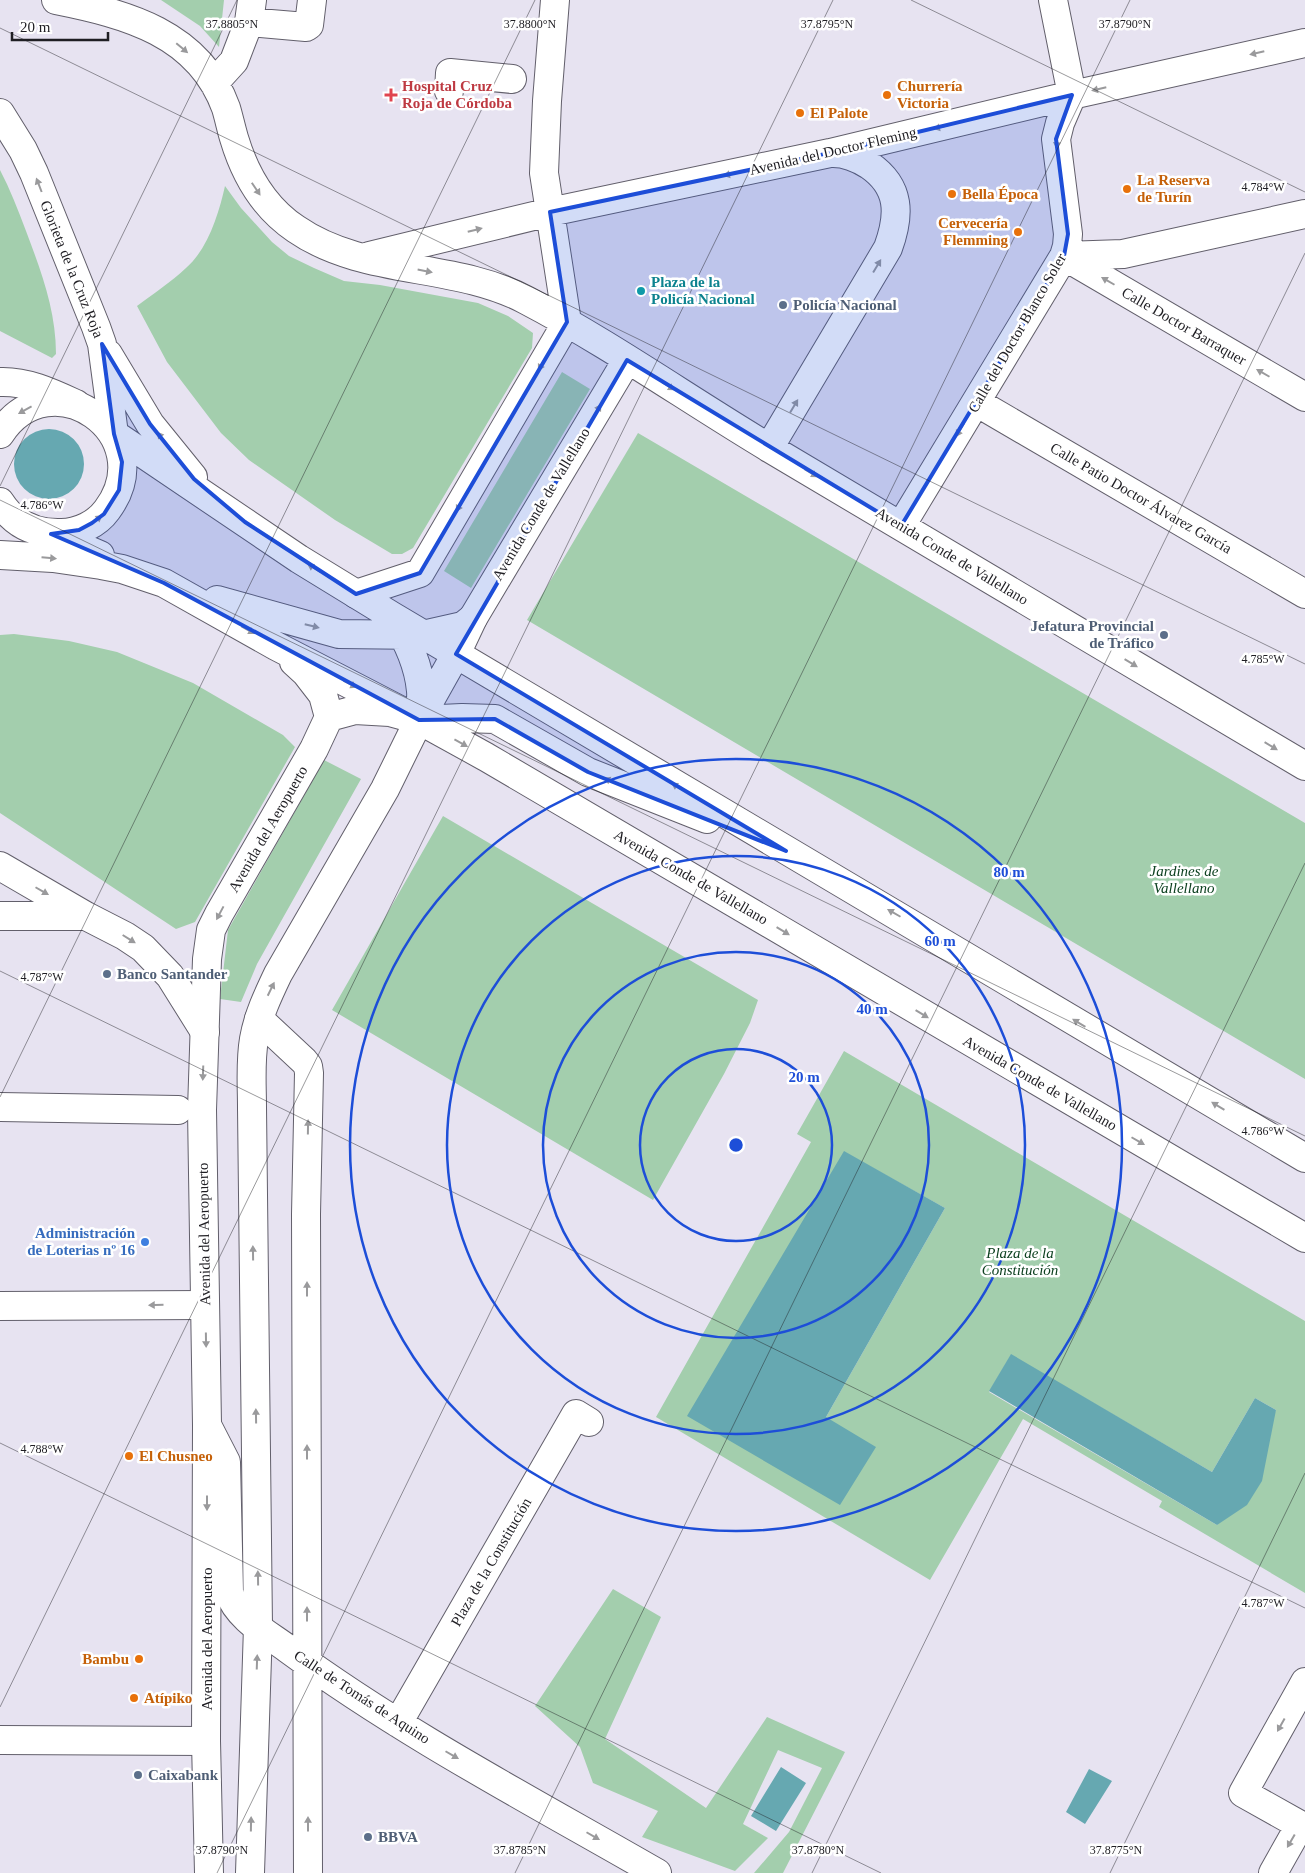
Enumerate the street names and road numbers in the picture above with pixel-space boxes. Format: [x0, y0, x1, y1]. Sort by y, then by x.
street label: Avenida del Doctor Fleming [748, 124, 919, 178]
street label: Glorieta de la Cruz Roja [37, 198, 107, 340]
street label: Calle del Doctor Blanco Soler [965, 251, 1069, 415]
street label: Calle Doctor Barraquer [1119, 284, 1249, 368]
street label: Avenida Conde de Vallellano [489, 425, 593, 583]
street label: Calle Patio Doctor Álvarez García [1048, 439, 1235, 557]
street label: Avenida Conde de Vallellano [873, 504, 1031, 608]
street label: Avenida del Aeropuerto [225, 763, 311, 895]
street label: Avenida Conde de Vallellano [611, 826, 771, 928]
street label: Avenida Conde de Vallellano [960, 1032, 1120, 1134]
street label: Avenida del Aeropuerto [195, 1162, 213, 1306]
street label: Plaza de la Constitución [448, 1495, 535, 1629]
street label: Avenida del Aeropuerto [199, 1567, 215, 1711]
street label: Calle de Tomás de Aquino [291, 1647, 433, 1747]

